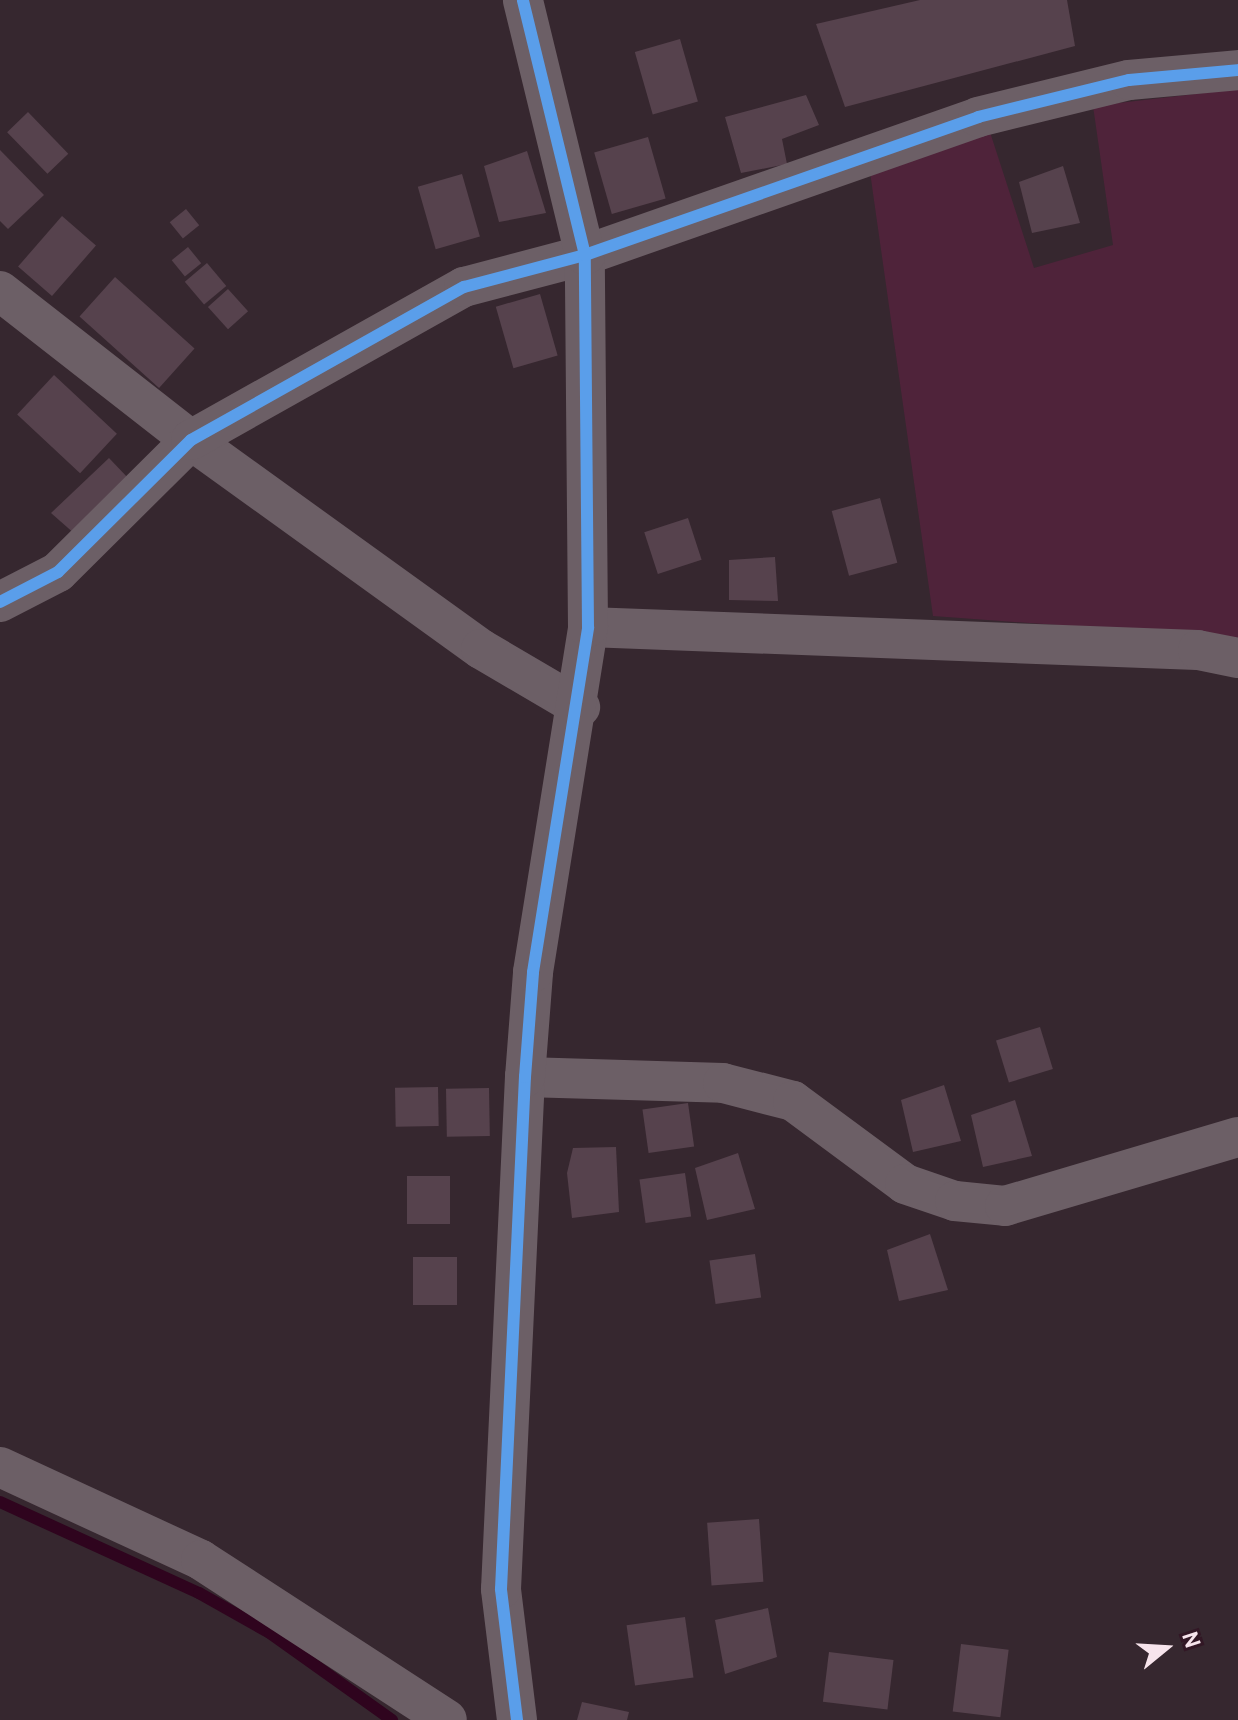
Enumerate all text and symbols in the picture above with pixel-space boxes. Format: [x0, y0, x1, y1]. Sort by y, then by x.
north arrow [1126, 1608, 1206, 1688]
text: N [1174, 1629, 1205, 1652]

